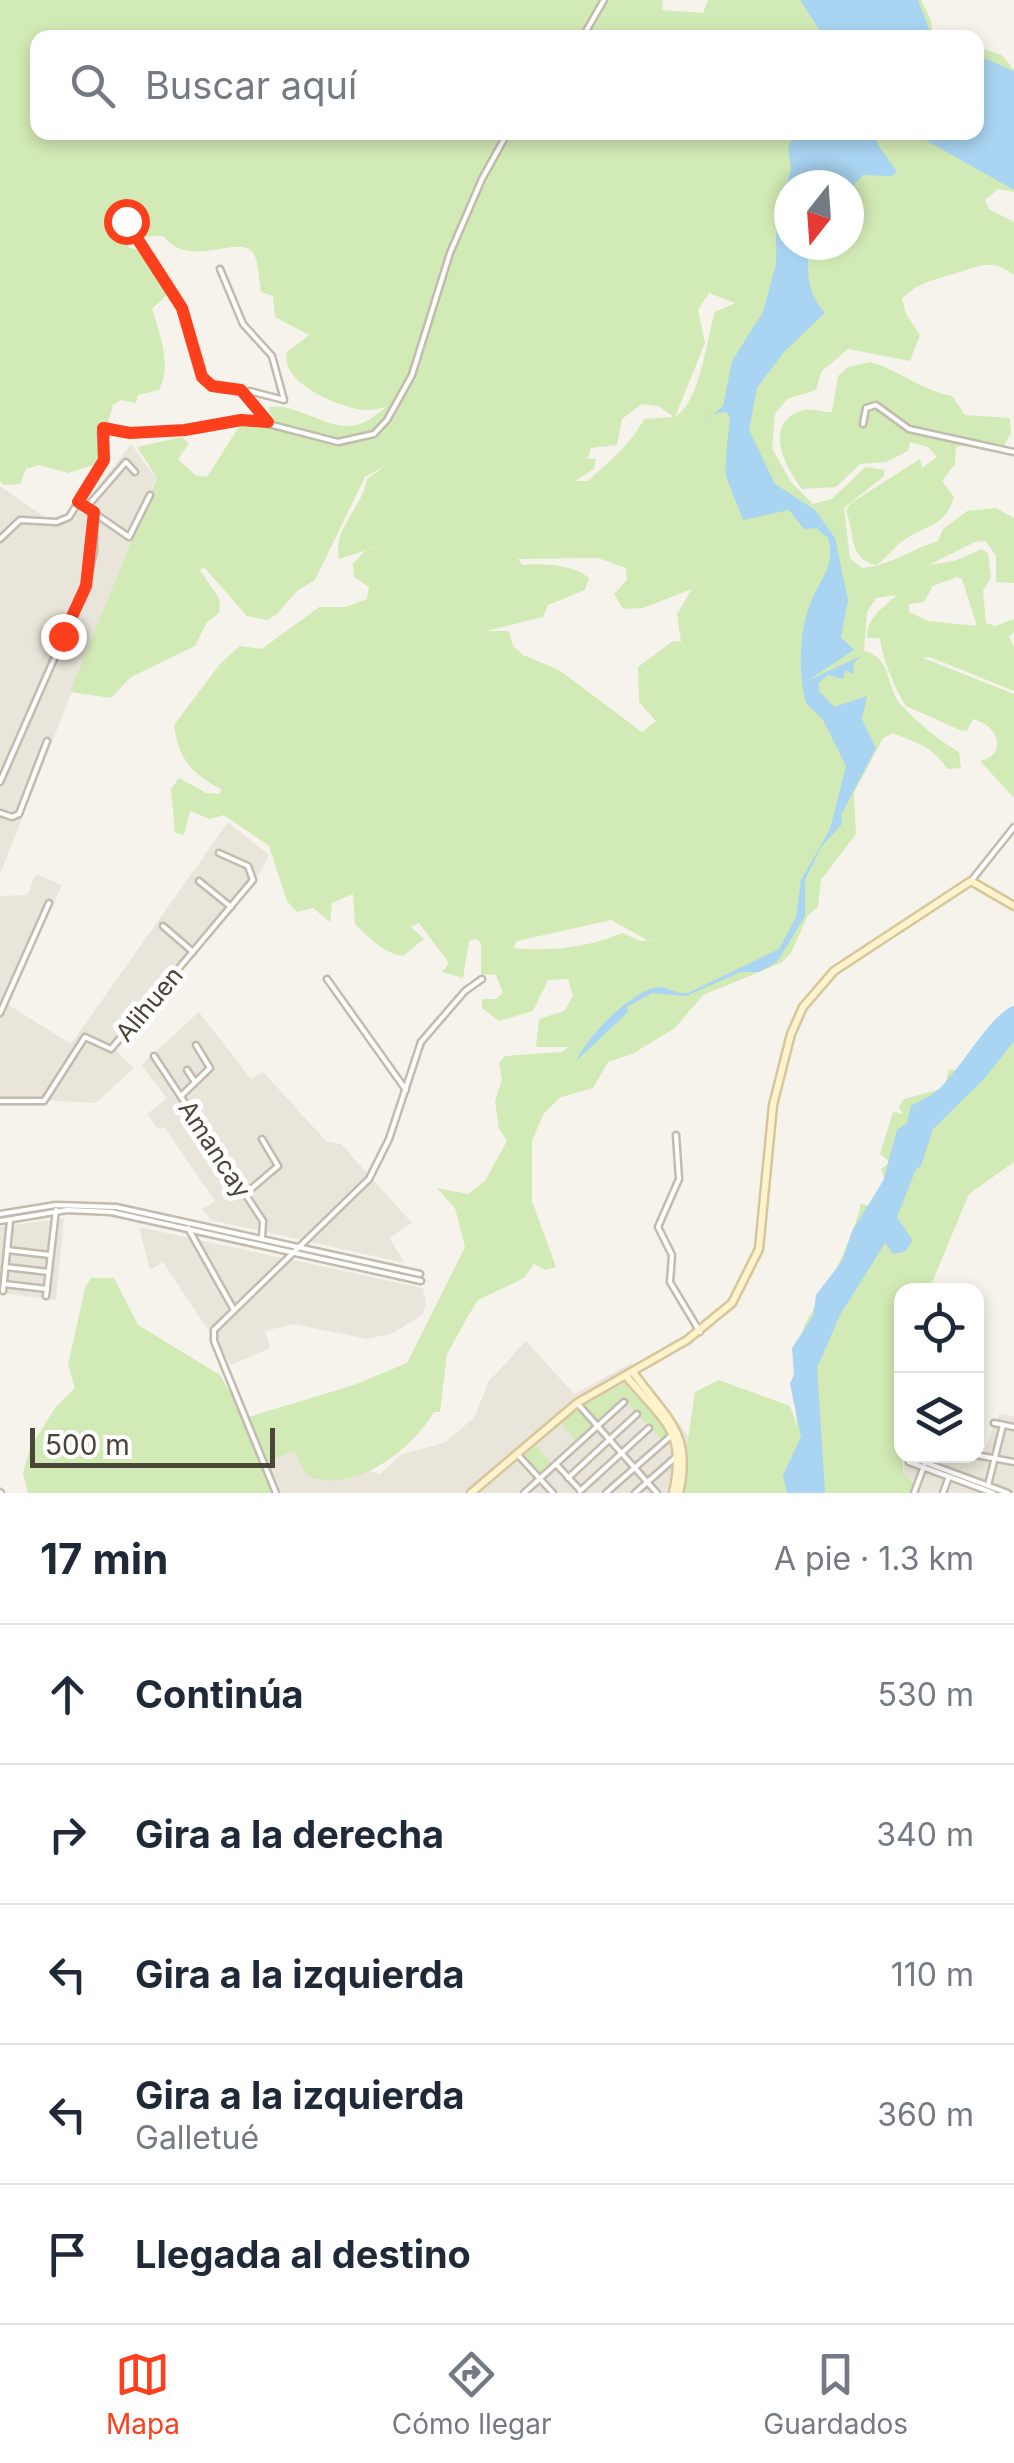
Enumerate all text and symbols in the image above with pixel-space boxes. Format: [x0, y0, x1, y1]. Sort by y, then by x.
search box [30, 30, 984, 140]
icon: search [65, 58, 120, 113]
text: Buscar aquí [145, 62, 357, 108]
north arrow [774, 170, 864, 260]
route start [104, 199, 150, 245]
route end [41, 614, 87, 660]
street label: Alihuen [109, 961, 189, 1047]
street label: Amancay [172, 1095, 258, 1203]
map controls [894, 1283, 984, 1463]
button: locate [894, 1283, 984, 1373]
button: layers [894, 1373, 984, 1463]
scale bar [30, 1423, 275, 1468]
text: 500 m [45, 1428, 130, 1462]
text: 17 min [40, 1533, 168, 1584]
text: A pie · 1.3 km [774, 1539, 974, 1578]
icon: ahead [40, 1667, 95, 1722]
text: Continúa [135, 1671, 304, 1717]
text: 530 m [878, 1675, 974, 1714]
icon: right [40, 1807, 95, 1862]
text: Gira a la derecha [135, 1811, 444, 1857]
text: 340 m [876, 1815, 974, 1854]
icon: left [40, 1947, 95, 2002]
text: Gira a la izquierda [135, 1951, 465, 1997]
text: 110 m [891, 1955, 974, 1994]
text: Gira a la izquierda [135, 2072, 465, 2118]
icon: left [40, 2087, 95, 2142]
text: 360 m [877, 2095, 974, 2134]
text: Galletué [135, 2118, 259, 2157]
icon: arrive [40, 2227, 95, 2282]
text: Llegada al destino [135, 2231, 471, 2277]
tab: Mapa [106, 2347, 180, 2441]
tab: Cómo llegar [392, 2347, 552, 2441]
tab: Guardados [763, 2347, 908, 2441]

